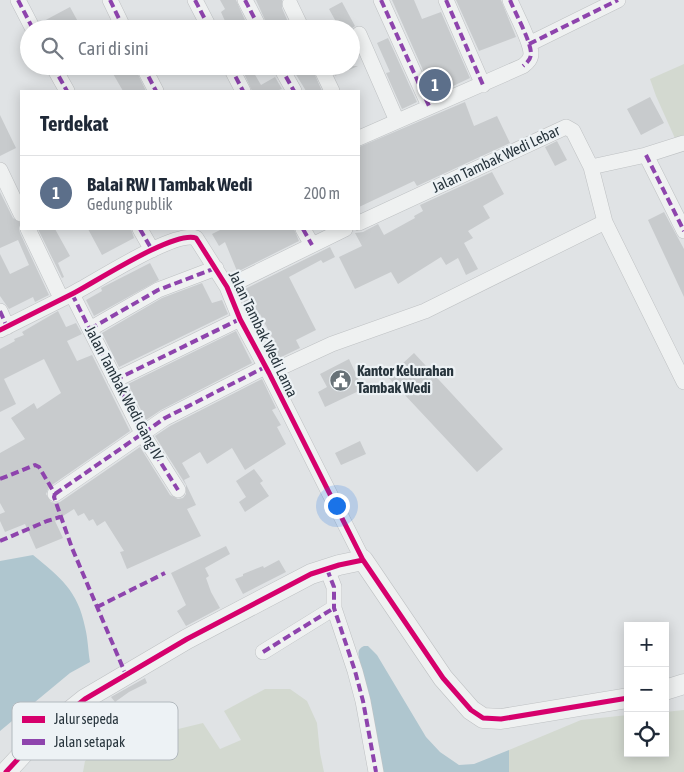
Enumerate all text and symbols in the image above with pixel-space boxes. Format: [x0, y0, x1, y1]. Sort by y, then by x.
search box [20, 20, 360, 75]
icon: search [38, 34, 66, 62]
text: Cari di sini [78, 37, 149, 59]
pin: 1 [419, 66, 451, 104]
text: Terdekat [40, 111, 108, 135]
street label: Jalan Tambak Wedi Lebar [429, 121, 563, 196]
text: Balai RW I Tambak Wedi [87, 173, 252, 195]
text: 1 [52, 184, 60, 202]
text: 200 m [304, 184, 340, 202]
text: Gedung publik [87, 195, 173, 213]
street label: Jalan Tambak Wedi Lama [225, 268, 301, 400]
street label: Jalan Tambak Wedi Gang IV [82, 323, 167, 463]
place label: Kantor Kelurahan Tambak Wedi [357, 362, 454, 396]
public building icon: Kantor Kelurahan Tambak Wedi [329, 368, 353, 392]
your location [324, 493, 350, 519]
map controls [624, 622, 669, 757]
button: + [624, 622, 669, 667]
button: − [624, 667, 669, 712]
legend [12, 702, 178, 760]
text: Jalur sepeda [54, 711, 119, 727]
button: locate [624, 712, 669, 757]
text: Jalan setapak [54, 734, 125, 750]

